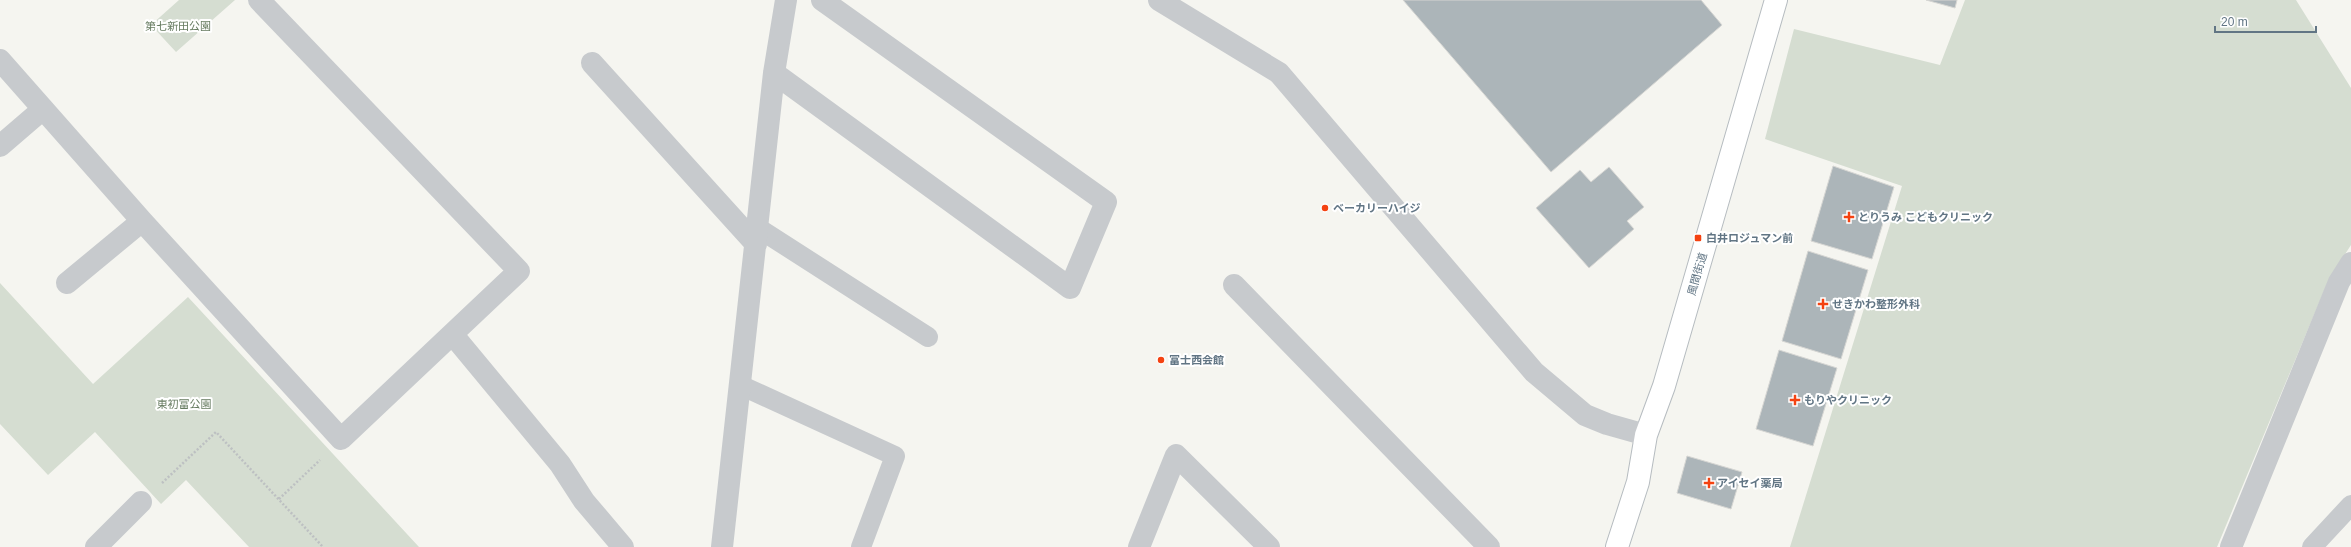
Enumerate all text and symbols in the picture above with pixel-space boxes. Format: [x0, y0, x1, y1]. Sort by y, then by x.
scale bar [2215, 8, 2316, 34]
text: 20 m [2221, 15, 2248, 29]
park label: 第七新田公園 [145, 20, 211, 32]
place label: ベーカリーハイジ [1333, 202, 1421, 214]
marker: ベーカリーハイジ [1320, 203, 1330, 213]
marker: とりうみ こどもクリニック [1843, 211, 1855, 223]
place label: とりうみ こどもクリニック [1858, 211, 1993, 223]
place label: 白井ロジュマン前 [1706, 232, 1793, 244]
marker: 白井ロジュマン前 [1693, 233, 1703, 243]
street label: 風間街道 [1685, 251, 1709, 297]
marker: せきかわ整形外科 [1817, 298, 1829, 310]
place label: せきかわ整形外科 [1832, 298, 1920, 310]
place label: 冨士西会館 [1169, 354, 1224, 366]
marker: 冨士西会館 [1156, 355, 1166, 365]
marker: もりやクリニック [1789, 394, 1801, 406]
place label: もりやクリニック [1804, 394, 1892, 406]
park label: 東初富公園 [157, 398, 212, 410]
place label: アイセイ薬局 [1717, 477, 1782, 489]
marker: アイセイ薬局 [1704, 478, 1714, 488]

